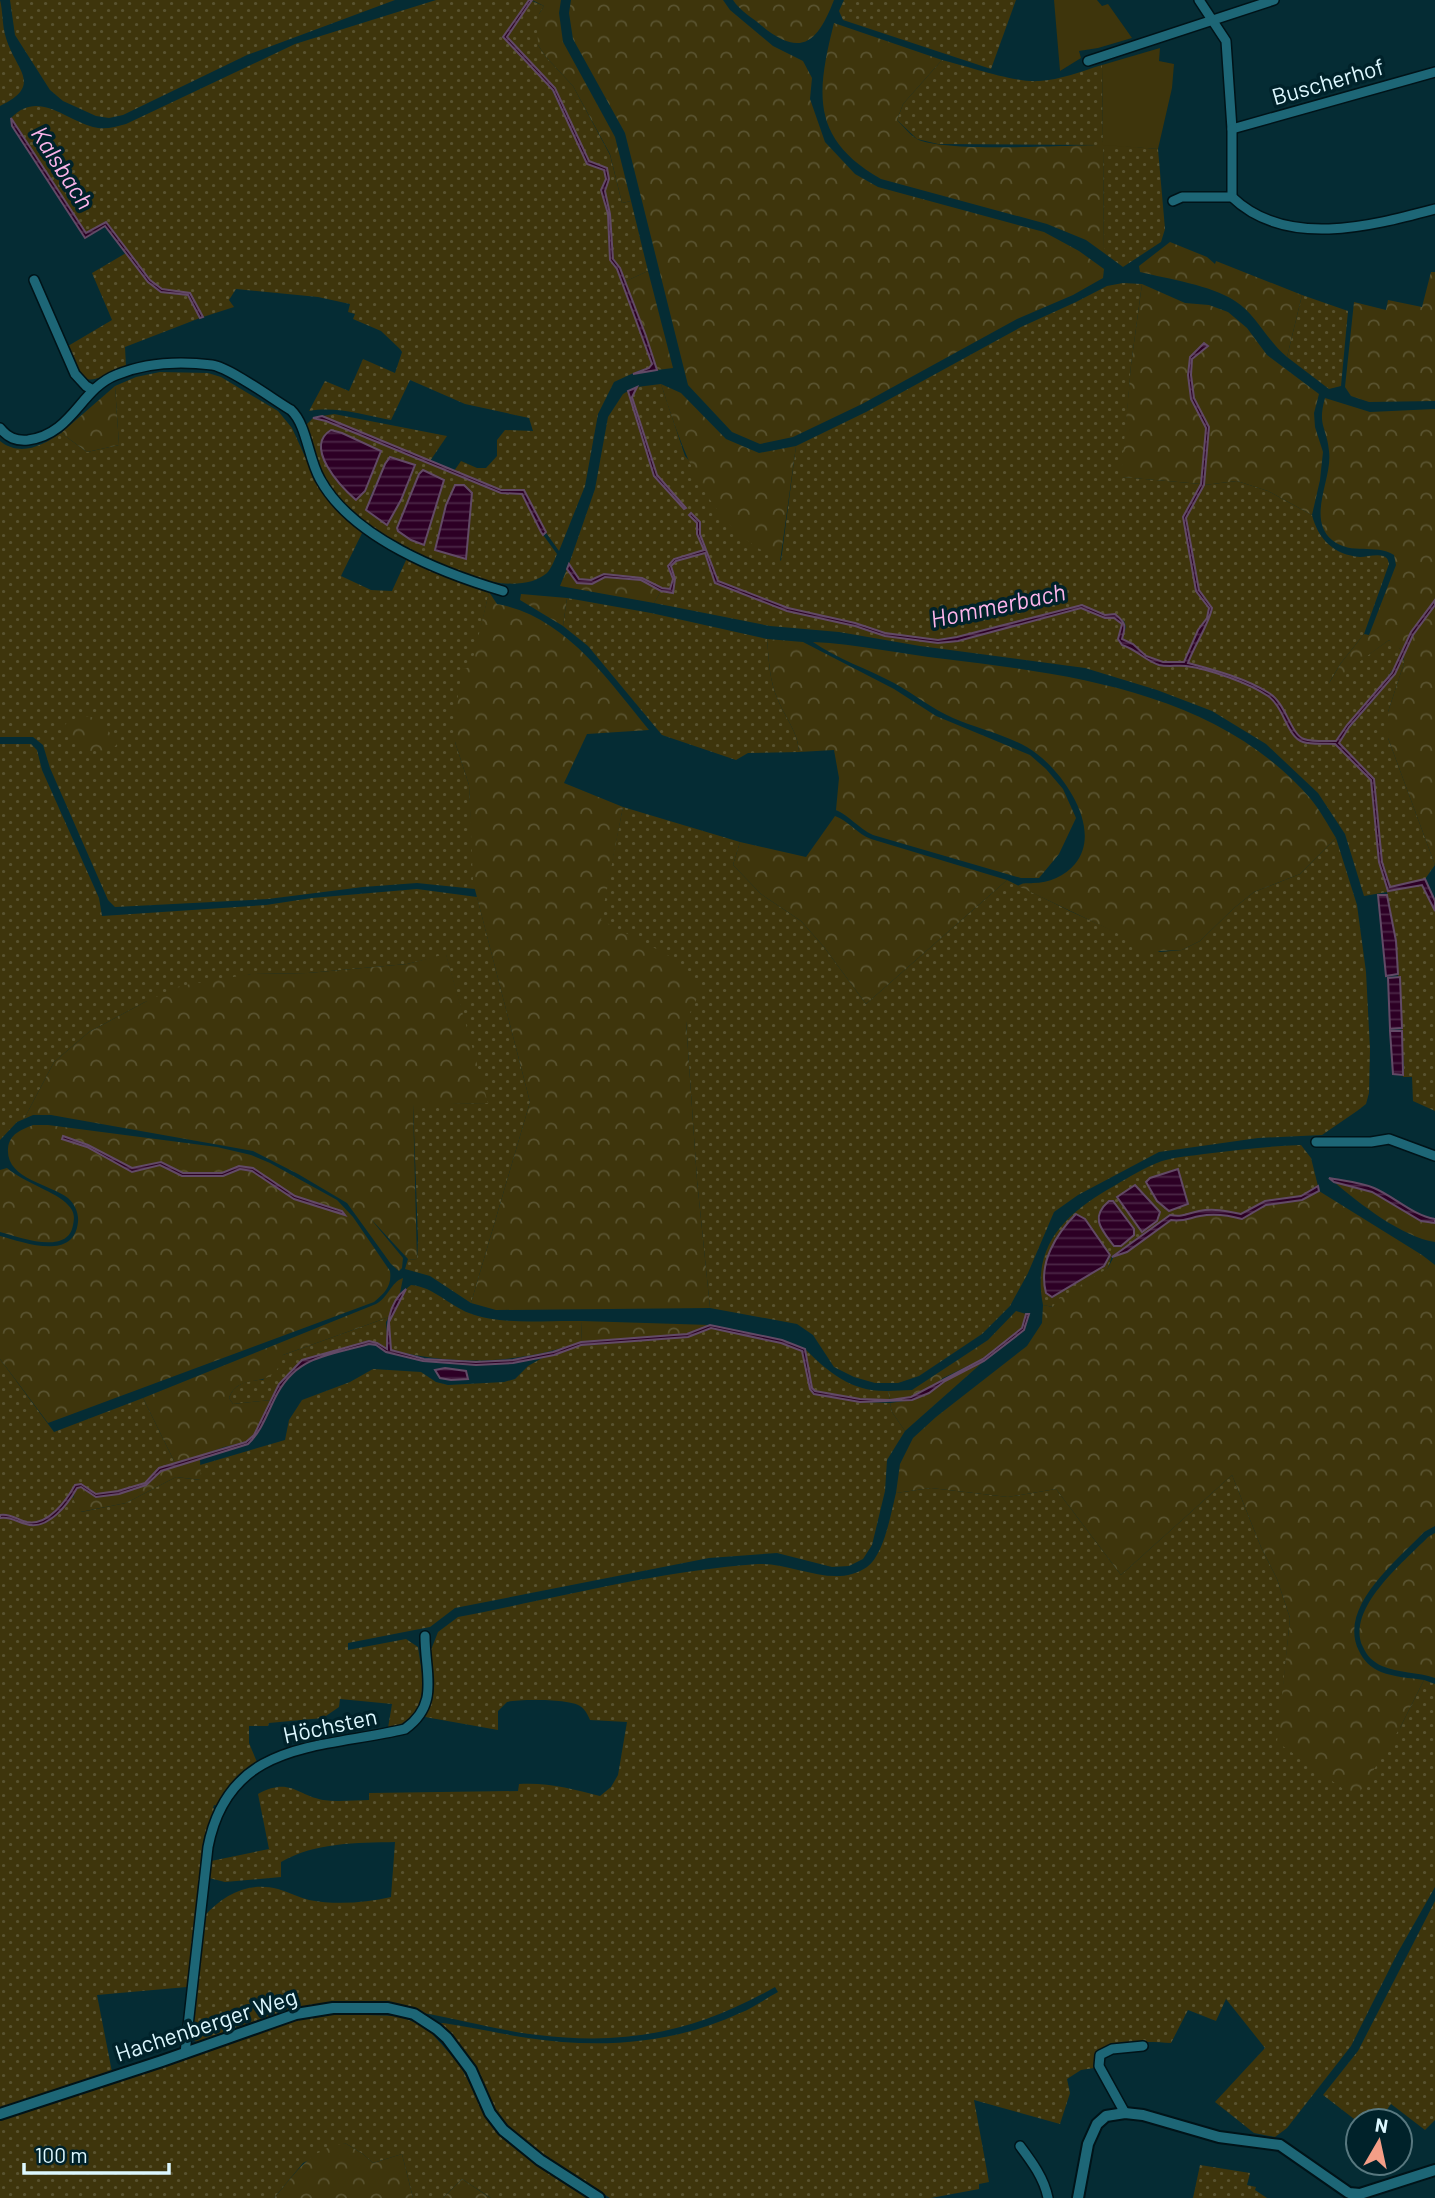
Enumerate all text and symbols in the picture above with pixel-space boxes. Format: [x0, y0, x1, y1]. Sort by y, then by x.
street label: Buscherhof [1269, 52, 1387, 110]
water label: Kalsbach [26, 120, 101, 214]
water label: Hommerbach [928, 576, 1068, 633]
street label: Höchsten [280, 1701, 379, 1749]
street label: Hachenberger Weg [111, 1981, 300, 2067]
north arrow [1344, 2107, 1414, 2177]
text: N [1374, 2112, 1390, 2137]
scale bar [24, 2132, 170, 2176]
text: 100 m [35, 2142, 88, 2167]

